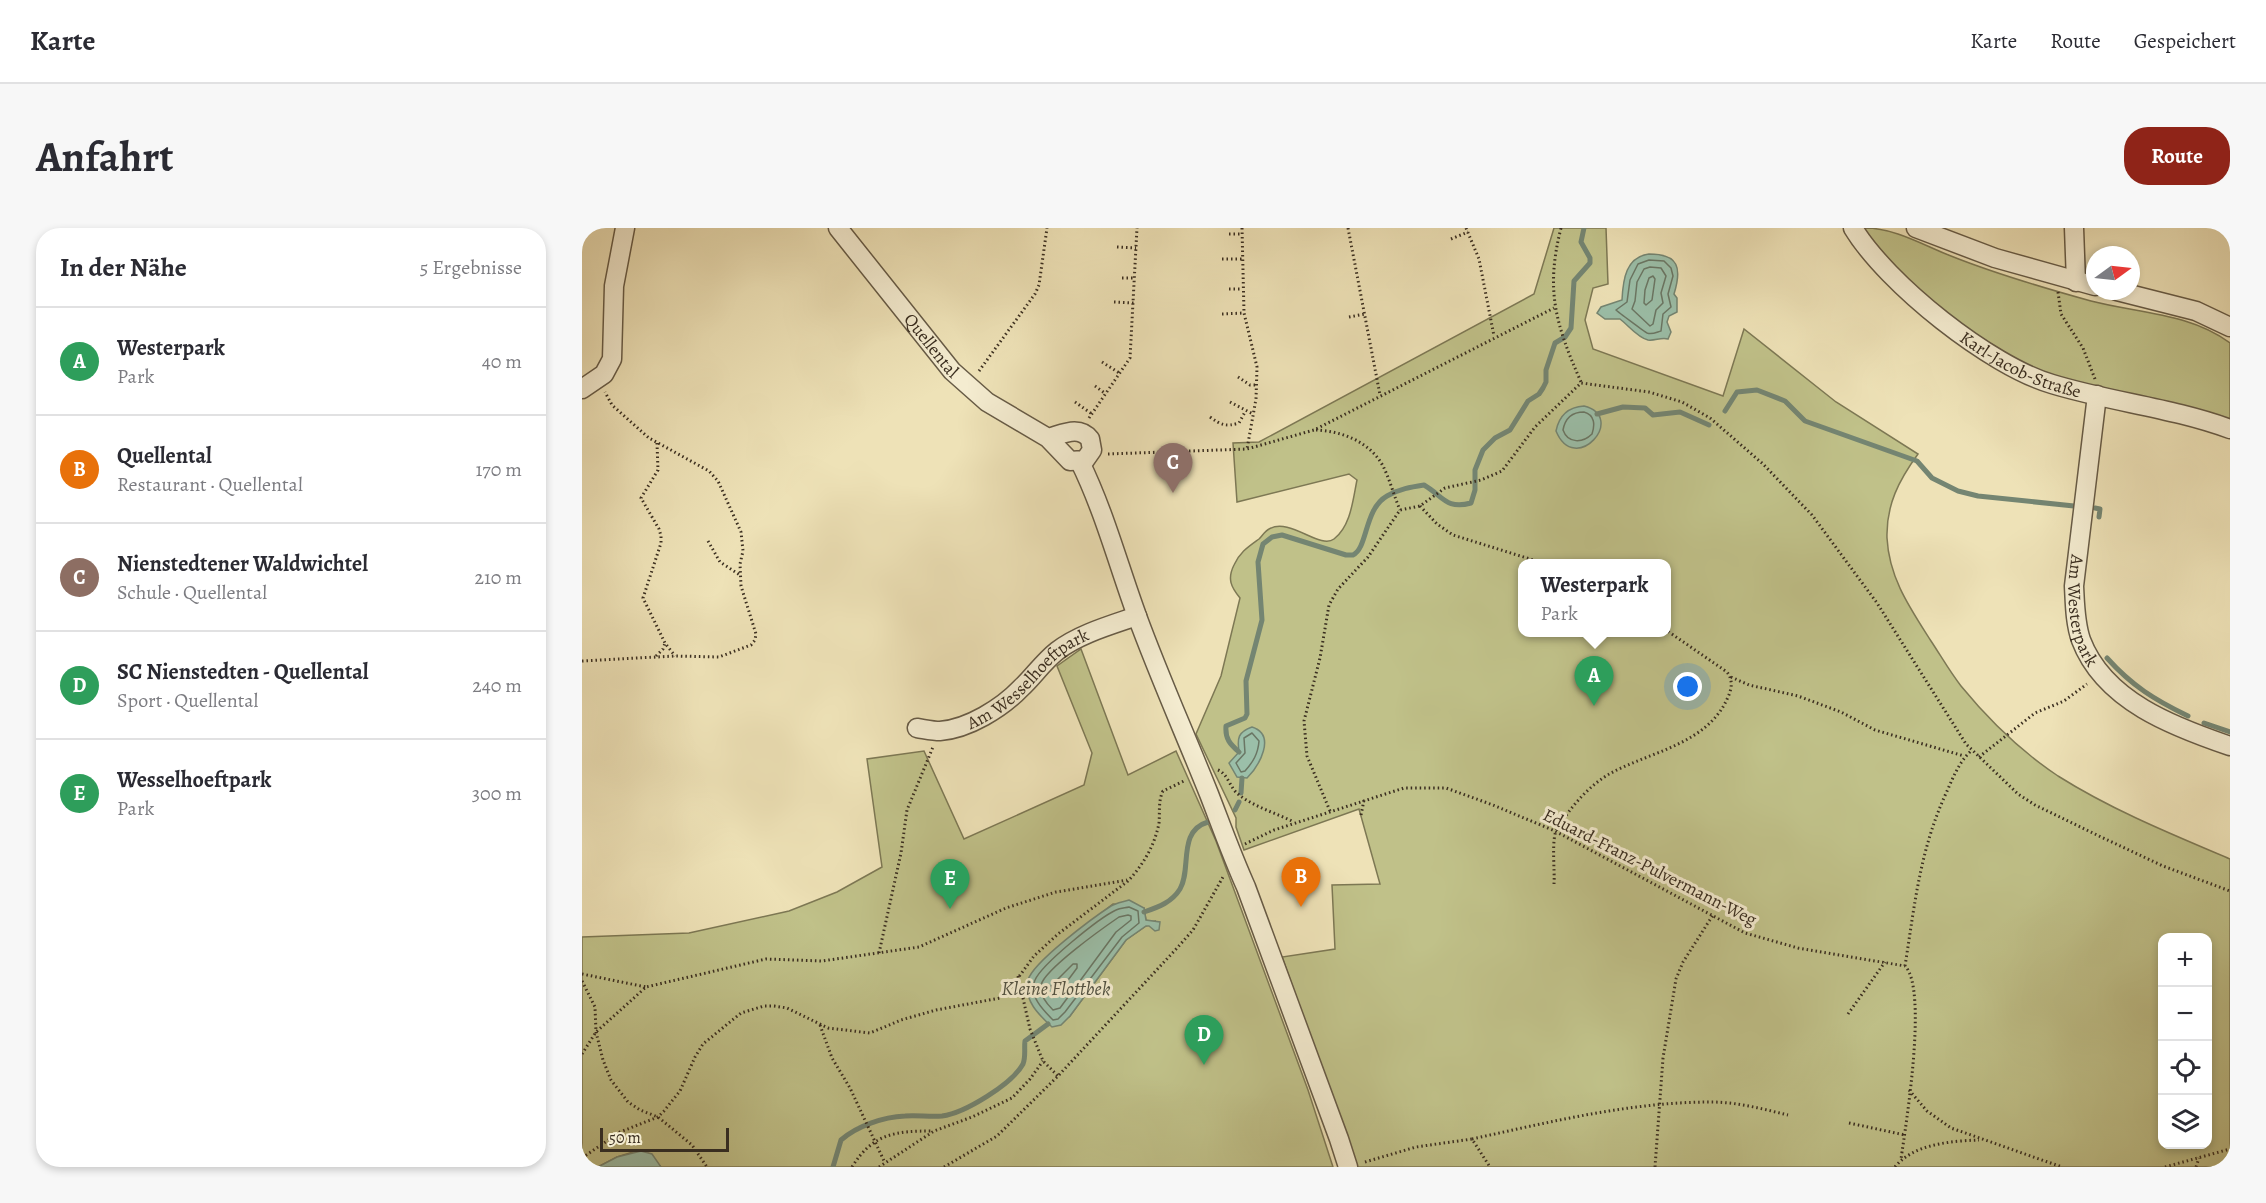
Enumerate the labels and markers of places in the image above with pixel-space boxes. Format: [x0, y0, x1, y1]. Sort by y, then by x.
pin: C [1154, 444, 1192, 493]
pin: A [1574, 656, 1614, 706]
pin: B [1282, 858, 1320, 907]
pin: E [930, 860, 970, 909]
pin: D [1184, 1016, 1224, 1065]

